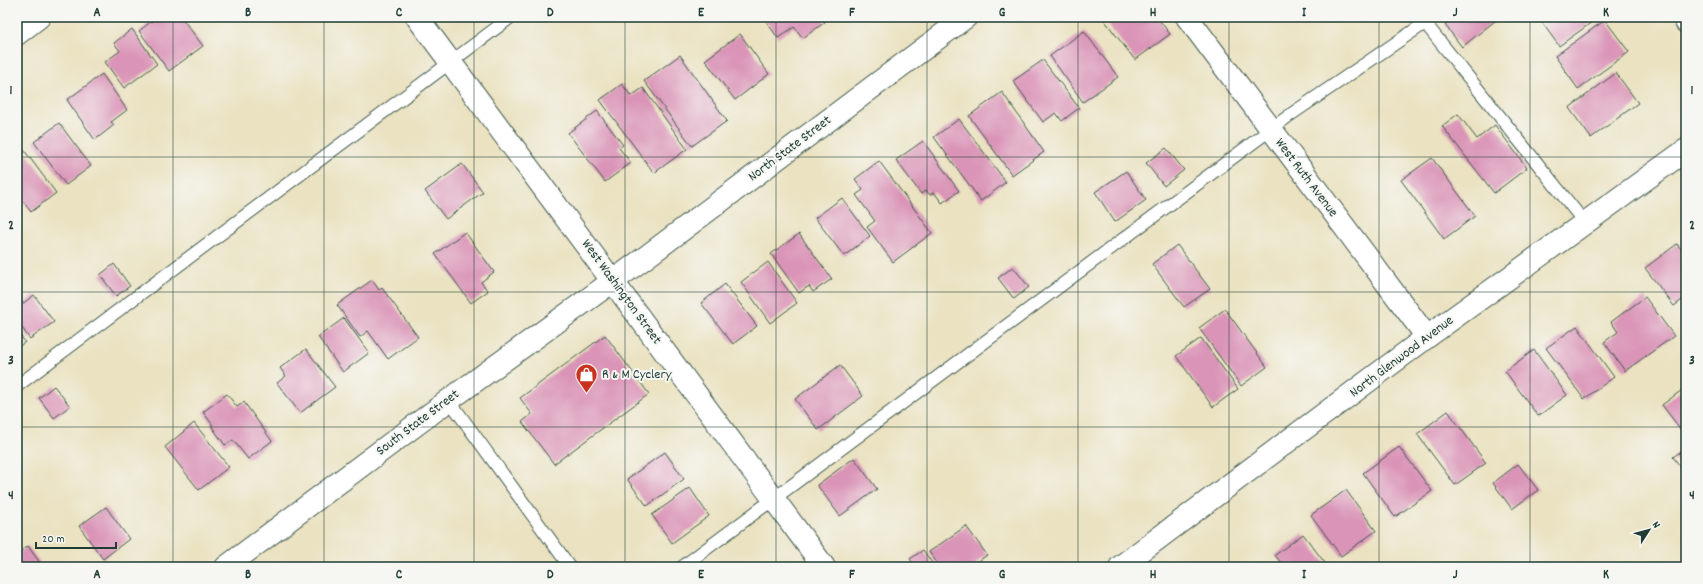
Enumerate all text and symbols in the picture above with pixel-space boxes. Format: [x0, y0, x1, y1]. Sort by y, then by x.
text: A [93, 4, 101, 23]
text: B [245, 4, 251, 23]
text: C [396, 4, 403, 23]
text: D [547, 4, 554, 23]
text: E [698, 4, 705, 23]
text: F [849, 4, 855, 23]
text: G [999, 4, 1006, 23]
text: H [1150, 4, 1157, 23]
text: I [1302, 4, 1307, 23]
text: J [1453, 4, 1458, 23]
text: K [1603, 4, 1609, 23]
text: 1 [10, 82, 13, 101]
text: 1 [1691, 82, 1694, 101]
street label: North State Street [744, 111, 836, 187]
street label: West Ruth Avenue [1270, 134, 1342, 222]
text: 2 [8, 217, 14, 236]
text: 2 [1689, 217, 1695, 236]
street label: West Washington Street [576, 235, 666, 349]
street label: North Glenwood Avenue [1346, 311, 1458, 403]
text: 3 [8, 352, 14, 371]
text: 3 [1689, 352, 1695, 371]
shop icon: R & M Cyclery [574, 362, 600, 395]
place label: R & M Cyclery [602, 365, 672, 385]
street label: South State Street [372, 385, 464, 461]
text: 4 [8, 487, 14, 506]
text: 4 [1689, 487, 1695, 506]
north arrow [1629, 510, 1669, 550]
text: N [1647, 518, 1664, 533]
scale bar [36, 524, 116, 550]
text: 20 m [42, 531, 65, 548]
text: A [93, 566, 101, 584]
text: B [245, 566, 251, 584]
text: C [396, 566, 403, 584]
text: D [547, 566, 554, 584]
text: E [698, 566, 705, 584]
text: F [849, 566, 855, 584]
text: G [999, 566, 1006, 584]
text: H [1150, 566, 1157, 584]
text: I [1302, 566, 1307, 584]
text: J [1453, 566, 1458, 584]
text: K [1603, 566, 1609, 584]

